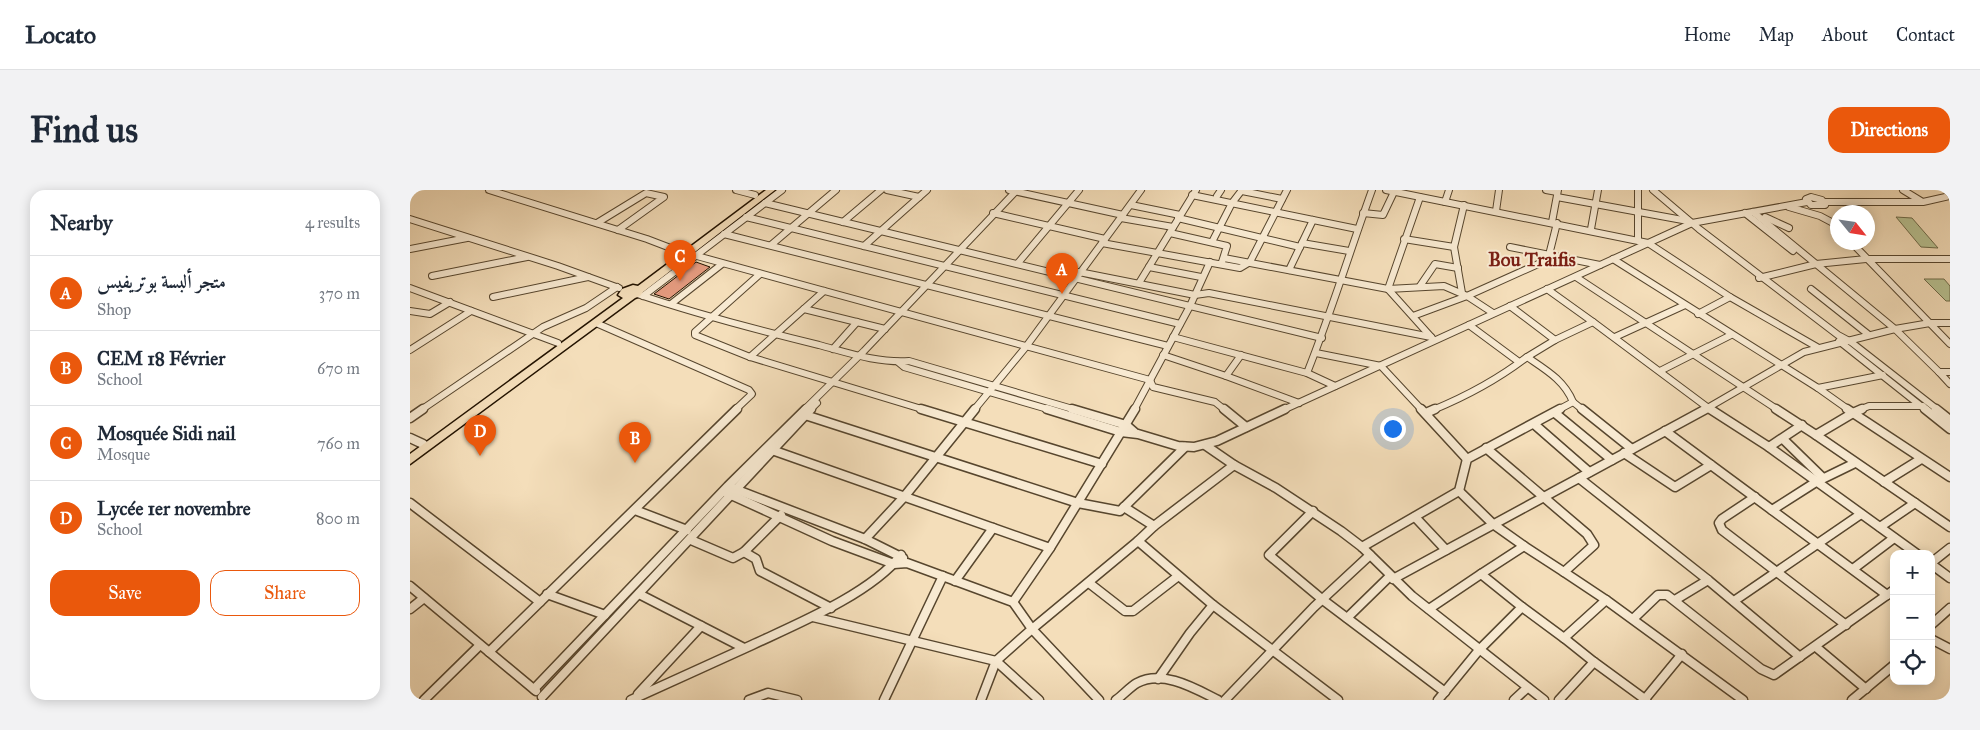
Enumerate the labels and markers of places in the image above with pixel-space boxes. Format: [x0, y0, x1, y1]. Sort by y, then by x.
pin: C [664, 240, 696, 281]
pin: A [1046, 253, 1078, 294]
pin: D [464, 415, 496, 456]
pin: B [619, 422, 651, 463]

